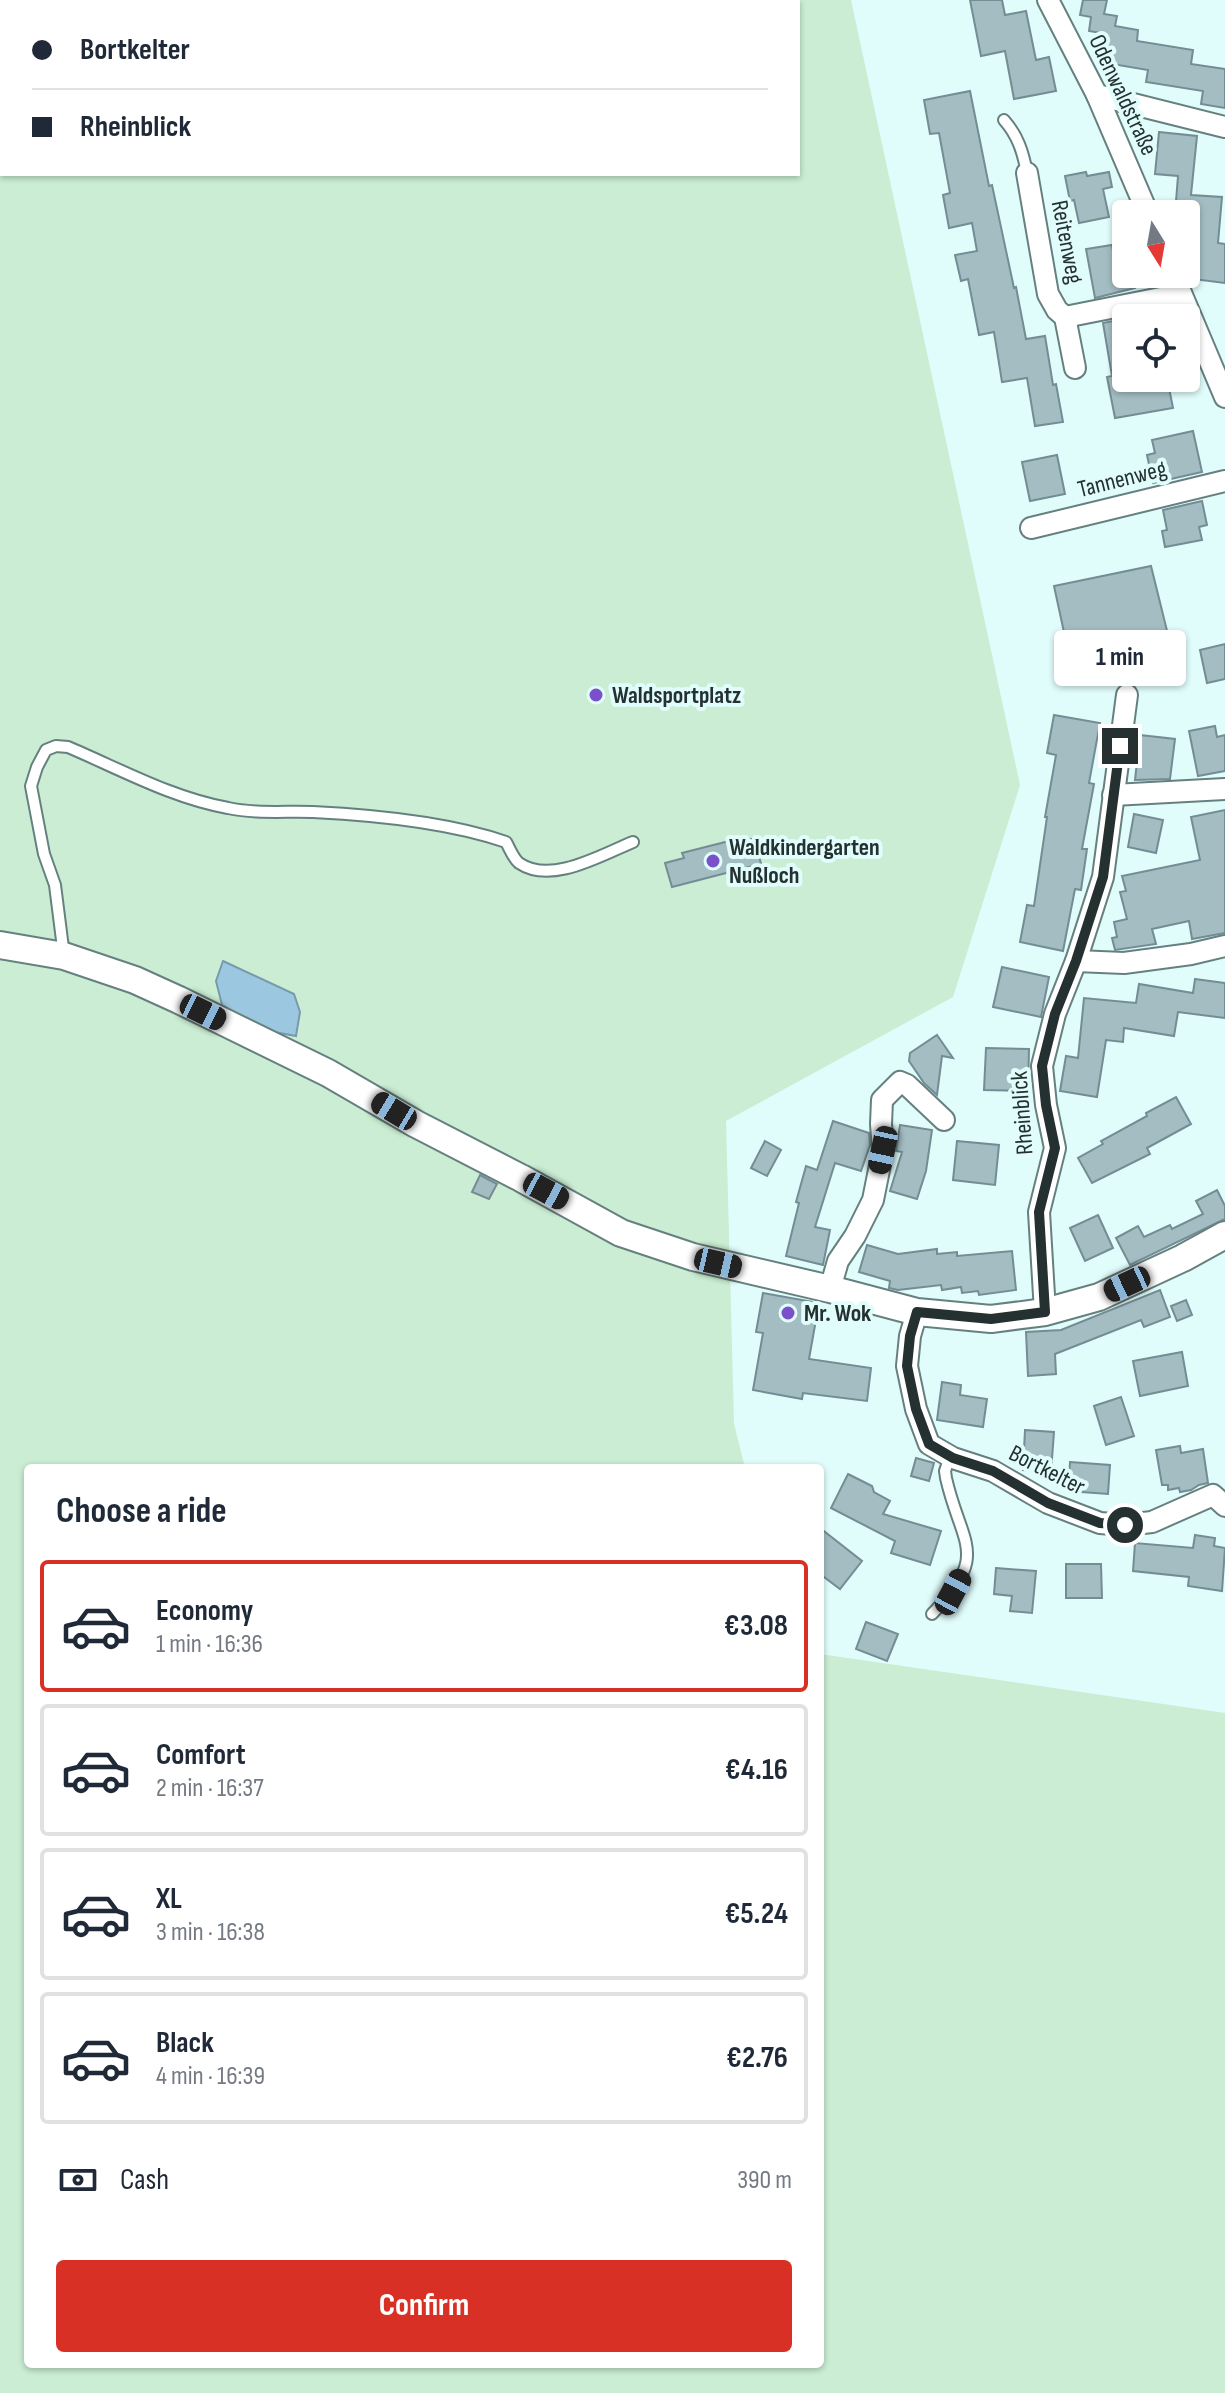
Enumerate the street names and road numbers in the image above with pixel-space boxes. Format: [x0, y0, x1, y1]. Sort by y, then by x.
street label: Odenwaldstraße [1082, 30, 1164, 160]
street label: Reitenweg [1045, 198, 1089, 286]
street label: Tannenweg [1075, 454, 1169, 504]
street label: Rheinblick [1005, 1070, 1039, 1156]
street label: Bortkelter [1004, 1439, 1090, 1502]

